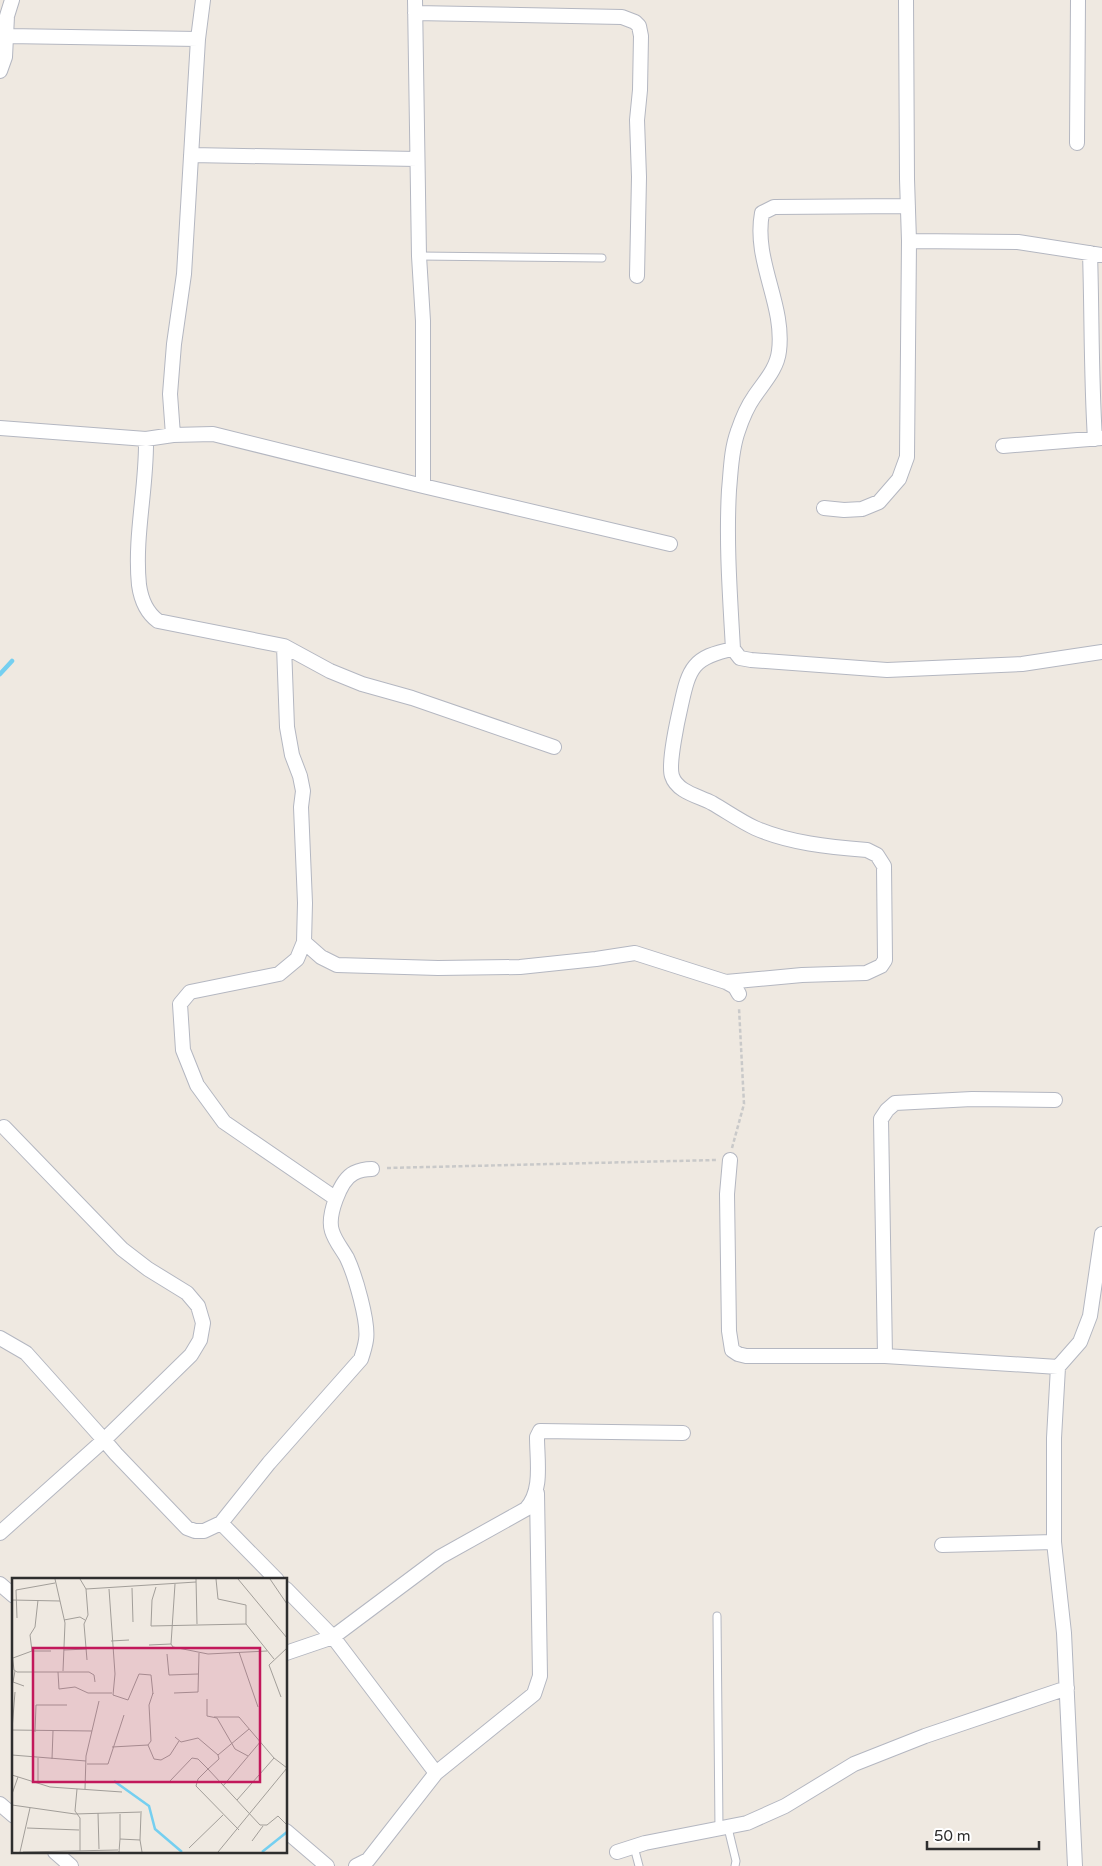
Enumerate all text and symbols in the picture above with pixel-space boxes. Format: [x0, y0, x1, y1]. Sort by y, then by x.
inset map [12, 1578, 288, 1854]
scale bar [927, 1818, 1040, 1850]
text: 50 m [934, 1827, 971, 1845]

